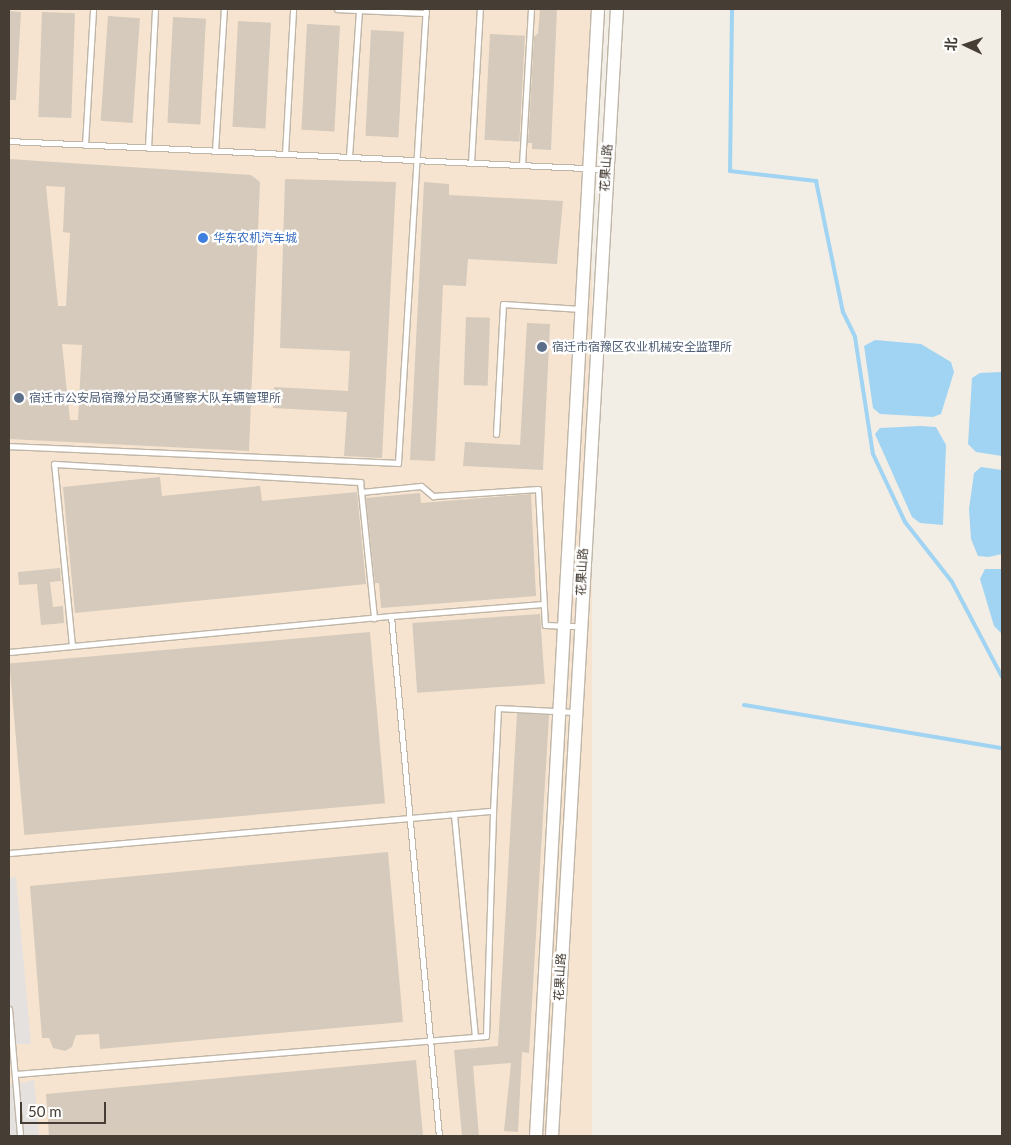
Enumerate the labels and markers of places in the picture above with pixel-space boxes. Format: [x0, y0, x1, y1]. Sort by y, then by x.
place label: 华东农机汽车城 [213, 231, 297, 245]
marker: 华东农机汽车城 [197, 232, 209, 244]
place label: 宿迁市宿豫区农业机械安全监理所 [552, 340, 732, 354]
marker: 宿迁市宿豫区农业机械安全监理所 [536, 341, 548, 353]
place label: 宿迁市公安局宿豫分局交通警察大队车辆管理所 [29, 391, 281, 405]
marker: 宿迁市公安局宿豫分局交通警察大队车辆管理所 [13, 392, 25, 404]

